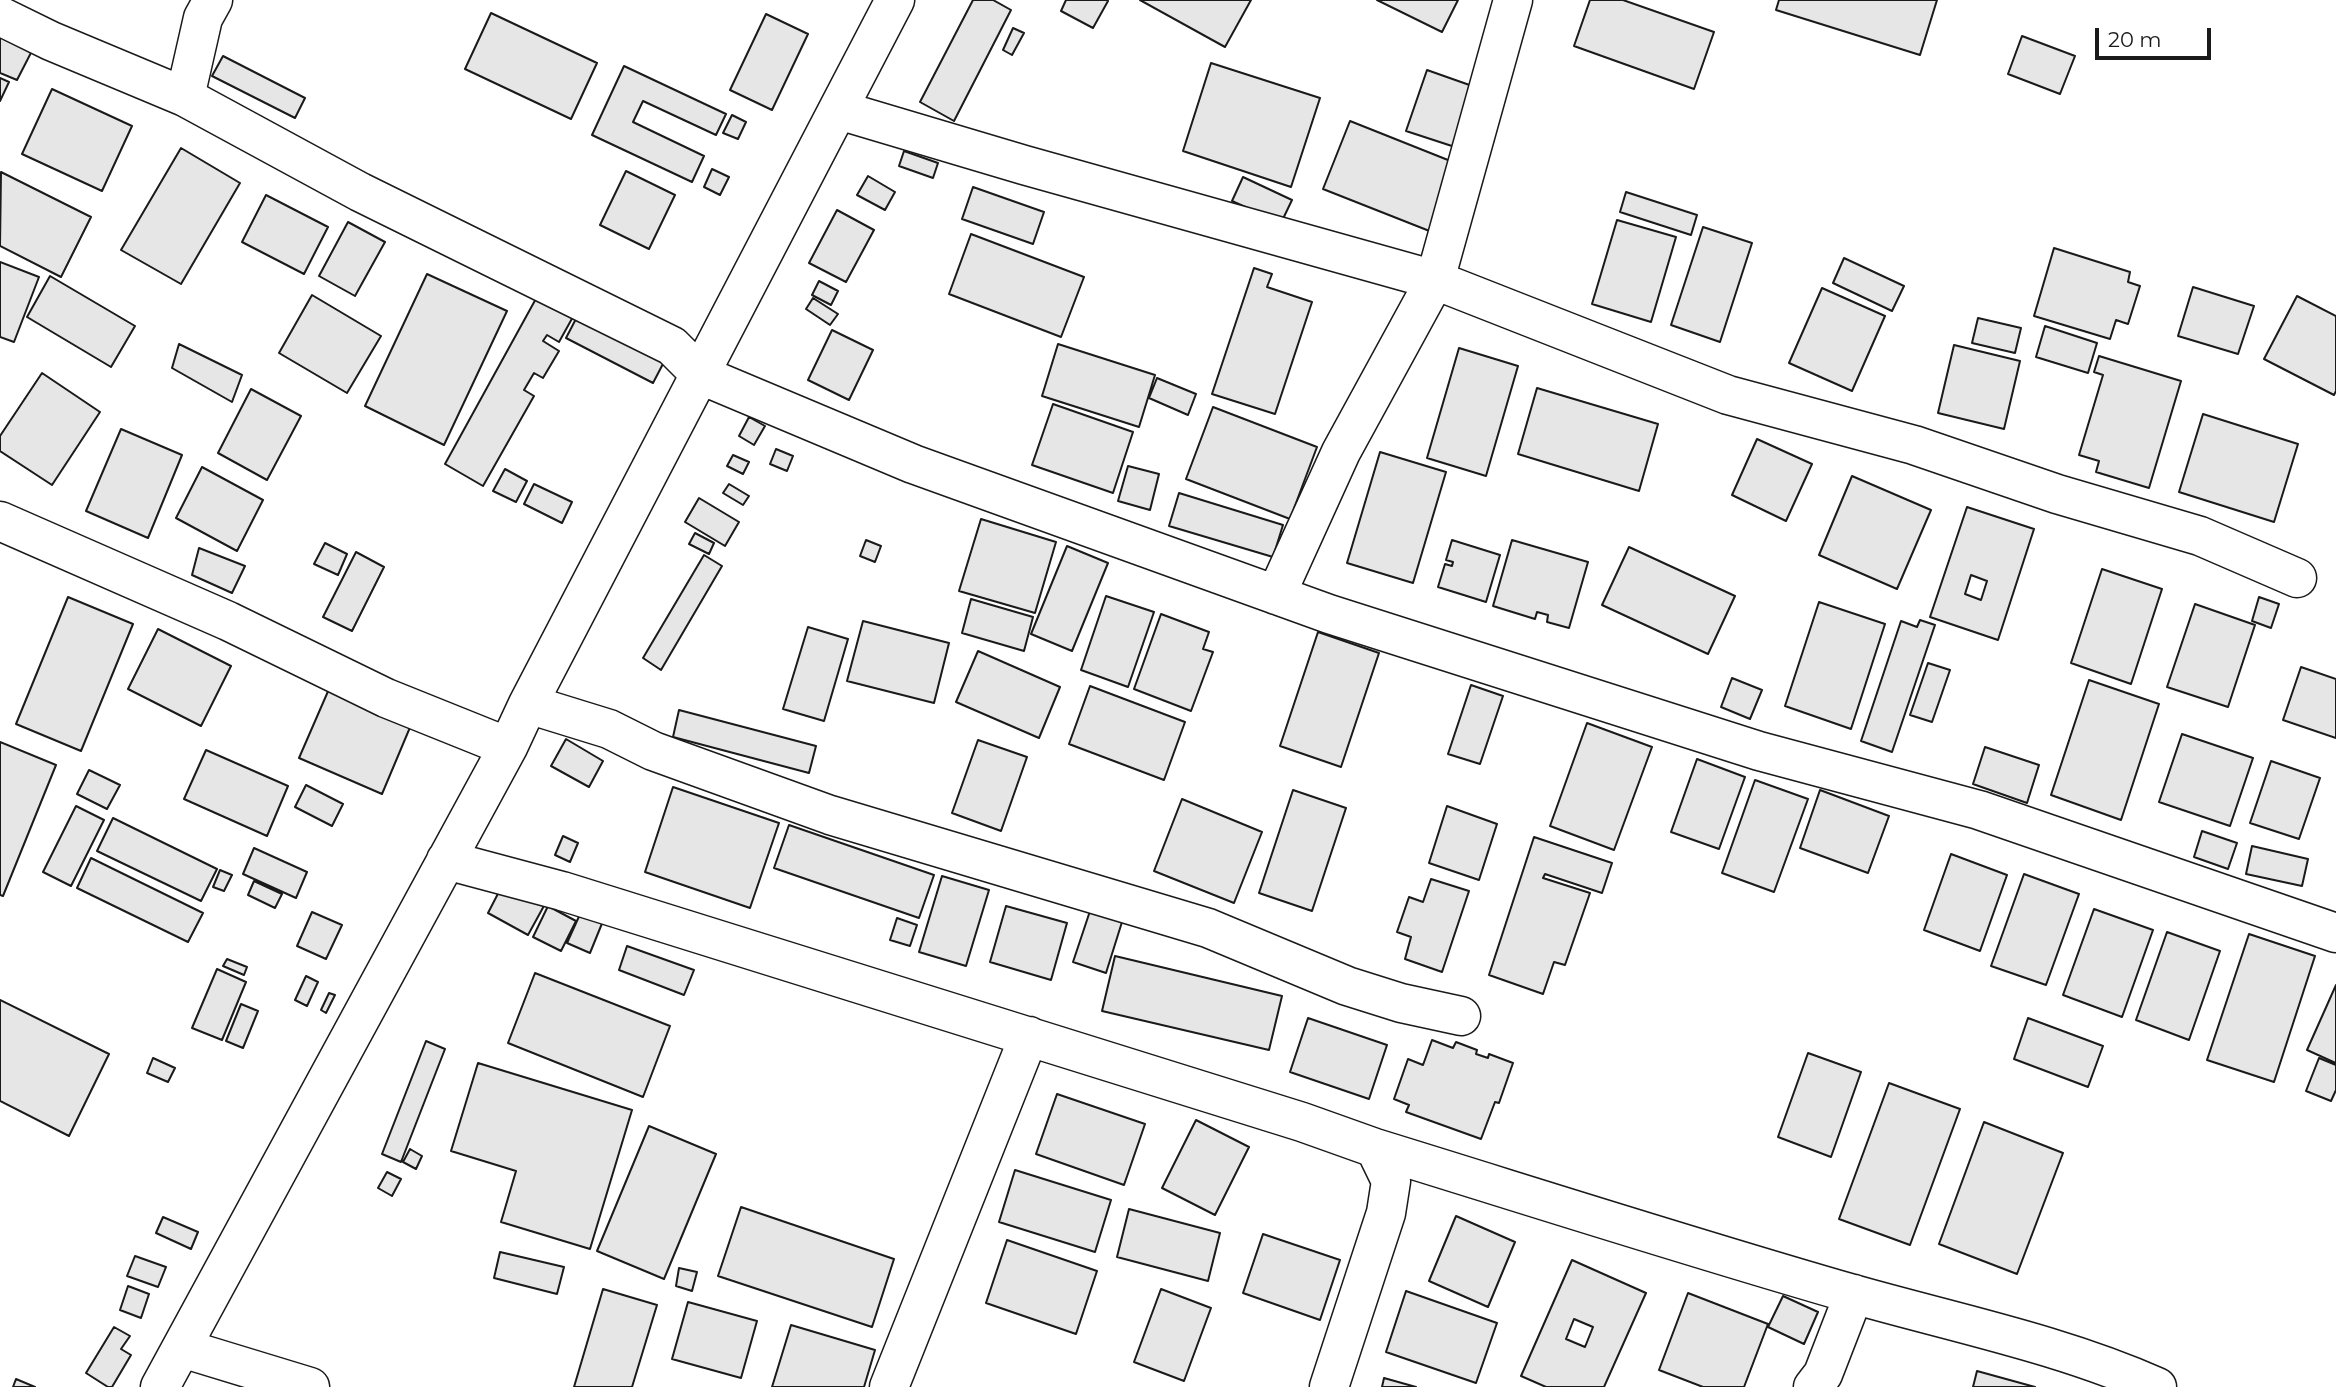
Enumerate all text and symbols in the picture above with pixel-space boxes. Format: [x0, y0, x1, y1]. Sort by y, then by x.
scale bar [2098, 14, 2214, 58]
text: 20 m [2108, 27, 2162, 52]

